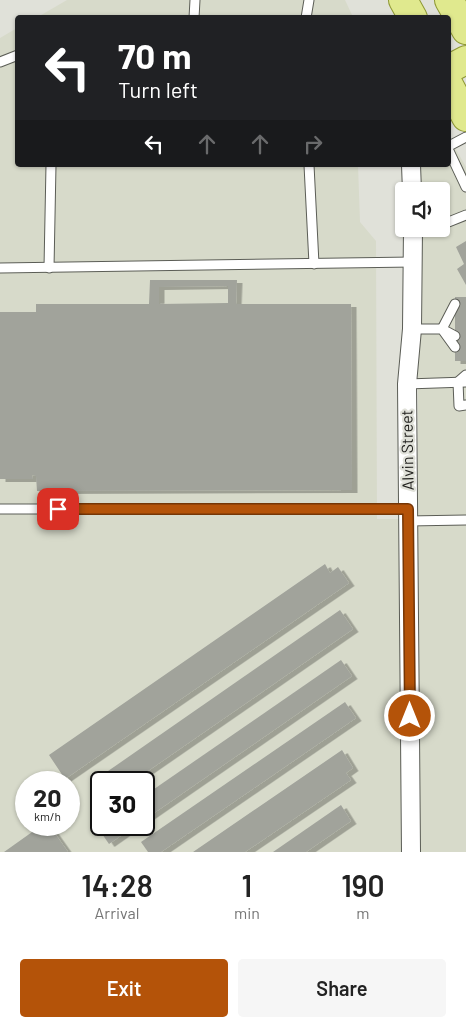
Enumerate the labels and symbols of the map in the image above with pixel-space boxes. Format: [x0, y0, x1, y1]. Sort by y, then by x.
street label: Alvin Street [396, 410, 417, 490]
pin [37, 488, 79, 530]
position arrow [383, 689, 435, 741]
speed limit sign: 30 [90, 771, 155, 836]

